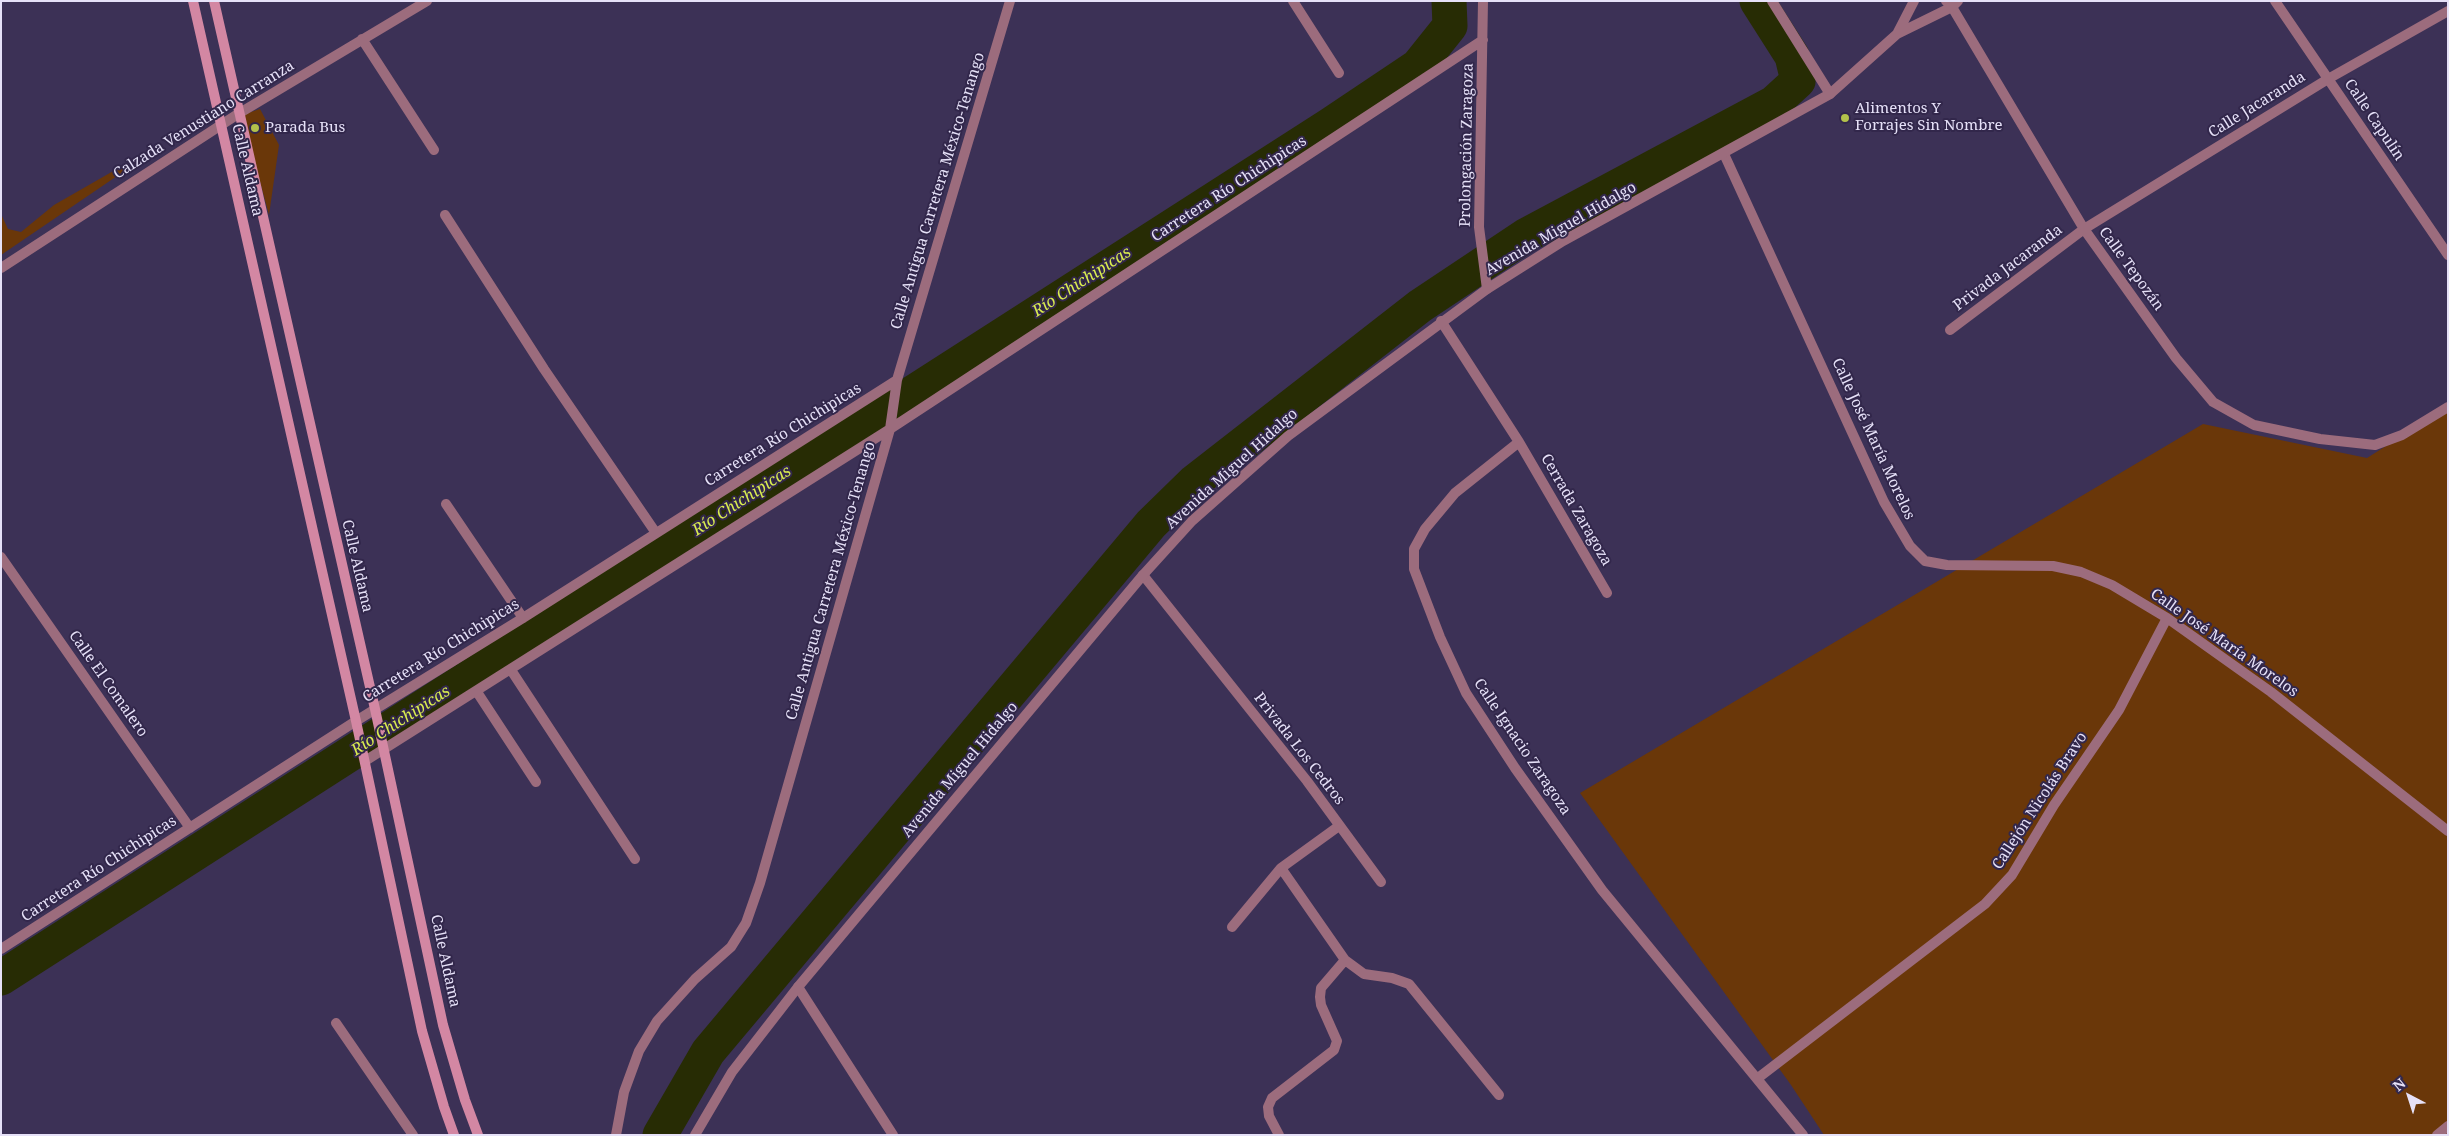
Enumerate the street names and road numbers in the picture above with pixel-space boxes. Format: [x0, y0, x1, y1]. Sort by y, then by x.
street label: Calle Antigua Carretera México-Tenango [887, 50, 989, 332]
street label: Calzada Venustiano Carranza [110, 57, 298, 183]
street label: Prolongación Zaragoza [1457, 63, 1477, 227]
street label: Calle Jacaranda [2205, 68, 2309, 142]
street label: Calle Capulín [2340, 76, 2408, 164]
street label: Calle Aldama [228, 122, 266, 218]
street label: Carretera Río Chichipicas [1148, 132, 1310, 246]
street label: Avenida Miguel Hidalgo [1482, 178, 1640, 280]
street label: Privada Jacaranda [1950, 221, 2066, 315]
street label: Calle Tepozán [2095, 224, 2167, 314]
street label: Calle José María Morelos [1828, 355, 1918, 523]
street label: Carretera Río Chichipicas [701, 379, 865, 491]
street label: Avenida Miguel Hidalgo [1162, 405, 1302, 533]
street label: Calle Antigua Carretera México-Tenango [783, 440, 879, 722]
street label: Cerrada Zaragoza [1537, 451, 1615, 569]
street label: Calle Aldama [338, 518, 376, 614]
street label: Calle José María Morelos [2147, 585, 2301, 701]
street label: Carretera Río Chichipicas [359, 595, 523, 707]
street label: Calle El Comalero [65, 627, 151, 741]
street label: Calle Ignacio Zaragoza [1470, 675, 1574, 819]
street label: Privada Los Cedros [1250, 689, 1348, 809]
street label: Avenida Miguel Hidalgo [898, 699, 1022, 841]
street label: Callejón Nicolás Bravo [1989, 729, 2091, 873]
street label: Carretera Río Chichipicas [18, 812, 180, 926]
street label: Calle Aldama [426, 913, 464, 1009]

